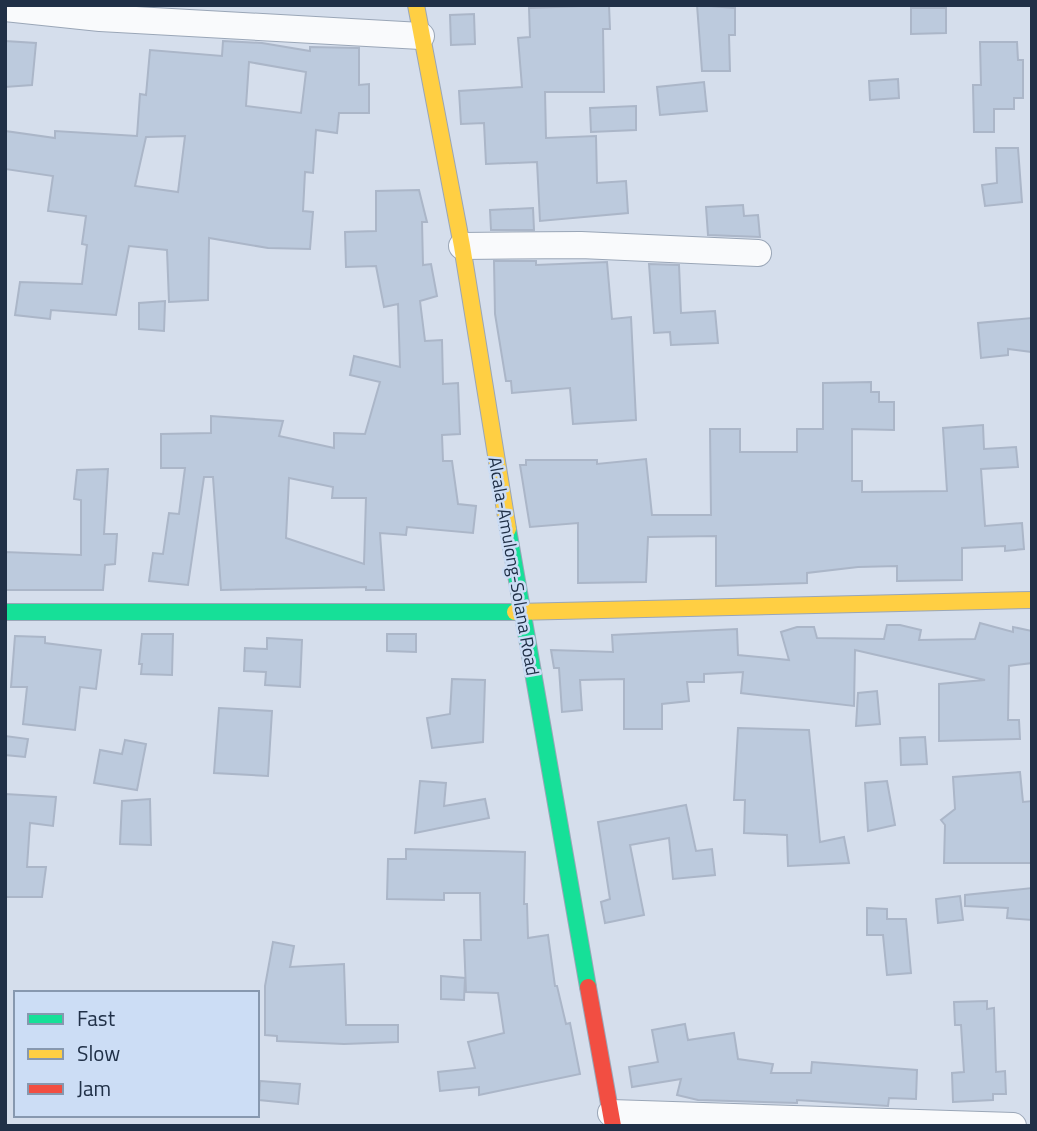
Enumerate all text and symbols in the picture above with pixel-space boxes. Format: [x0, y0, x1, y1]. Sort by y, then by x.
street label: Alcala-Amulong-Solana Road [481, 454, 547, 678]
legend [14, 991, 259, 1117]
text: Fast [77, 1002, 116, 1034]
text: Slow [77, 1037, 120, 1069]
text: Jam [77, 1072, 111, 1104]

